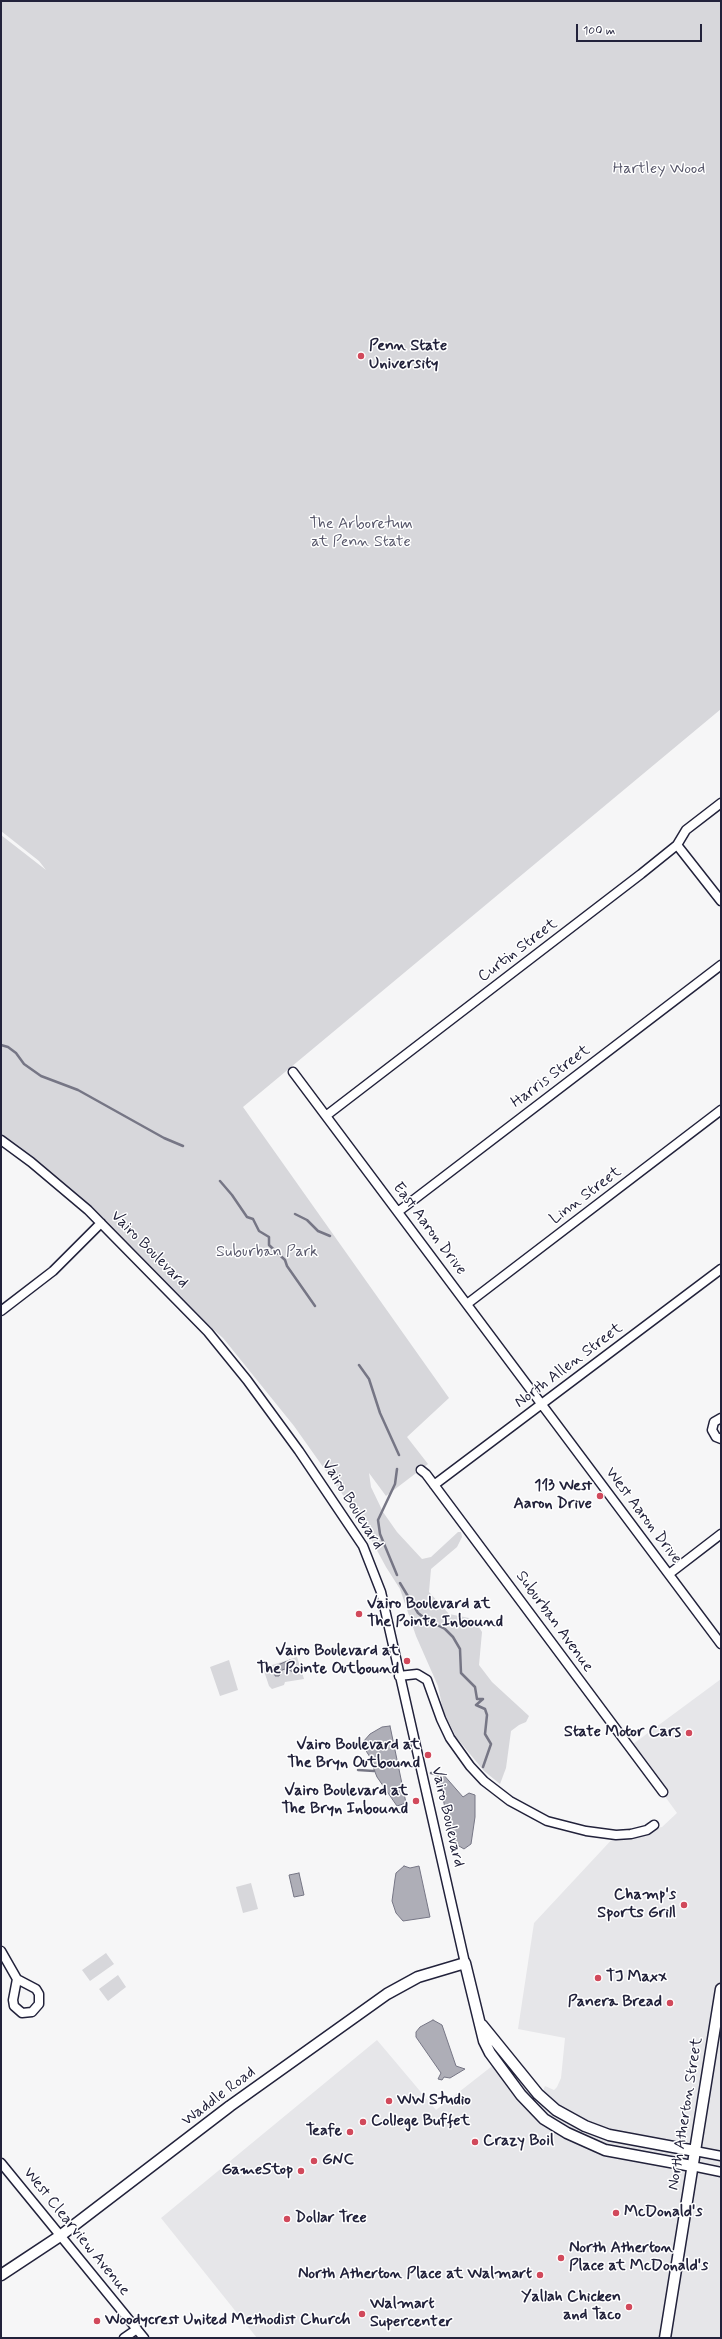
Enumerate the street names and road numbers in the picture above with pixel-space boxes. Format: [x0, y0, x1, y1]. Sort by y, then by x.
street label: Curtin Street [475, 915, 561, 987]
street label: Harris Street [508, 1041, 594, 1113]
street label: Linn Street [546, 1163, 626, 1229]
street label: East Aaron Drive [388, 1179, 470, 1279]
street label: Vairo Boulevard [106, 1207, 192, 1293]
street label: North Allen Street [511, 1319, 627, 1413]
street label: Vairo Boulevard [317, 1457, 387, 1553]
street label: West Aaron Drive [601, 1464, 685, 1568]
street label: Suburban Avenue [511, 1568, 597, 1676]
street label: Vairo Boulevard [426, 1765, 468, 1869]
street label: North Atherton Street [664, 2036, 708, 2192]
street label: Waddle Road [178, 2063, 260, 2131]
street label: West Clearview Avenue [18, 2164, 134, 2300]

